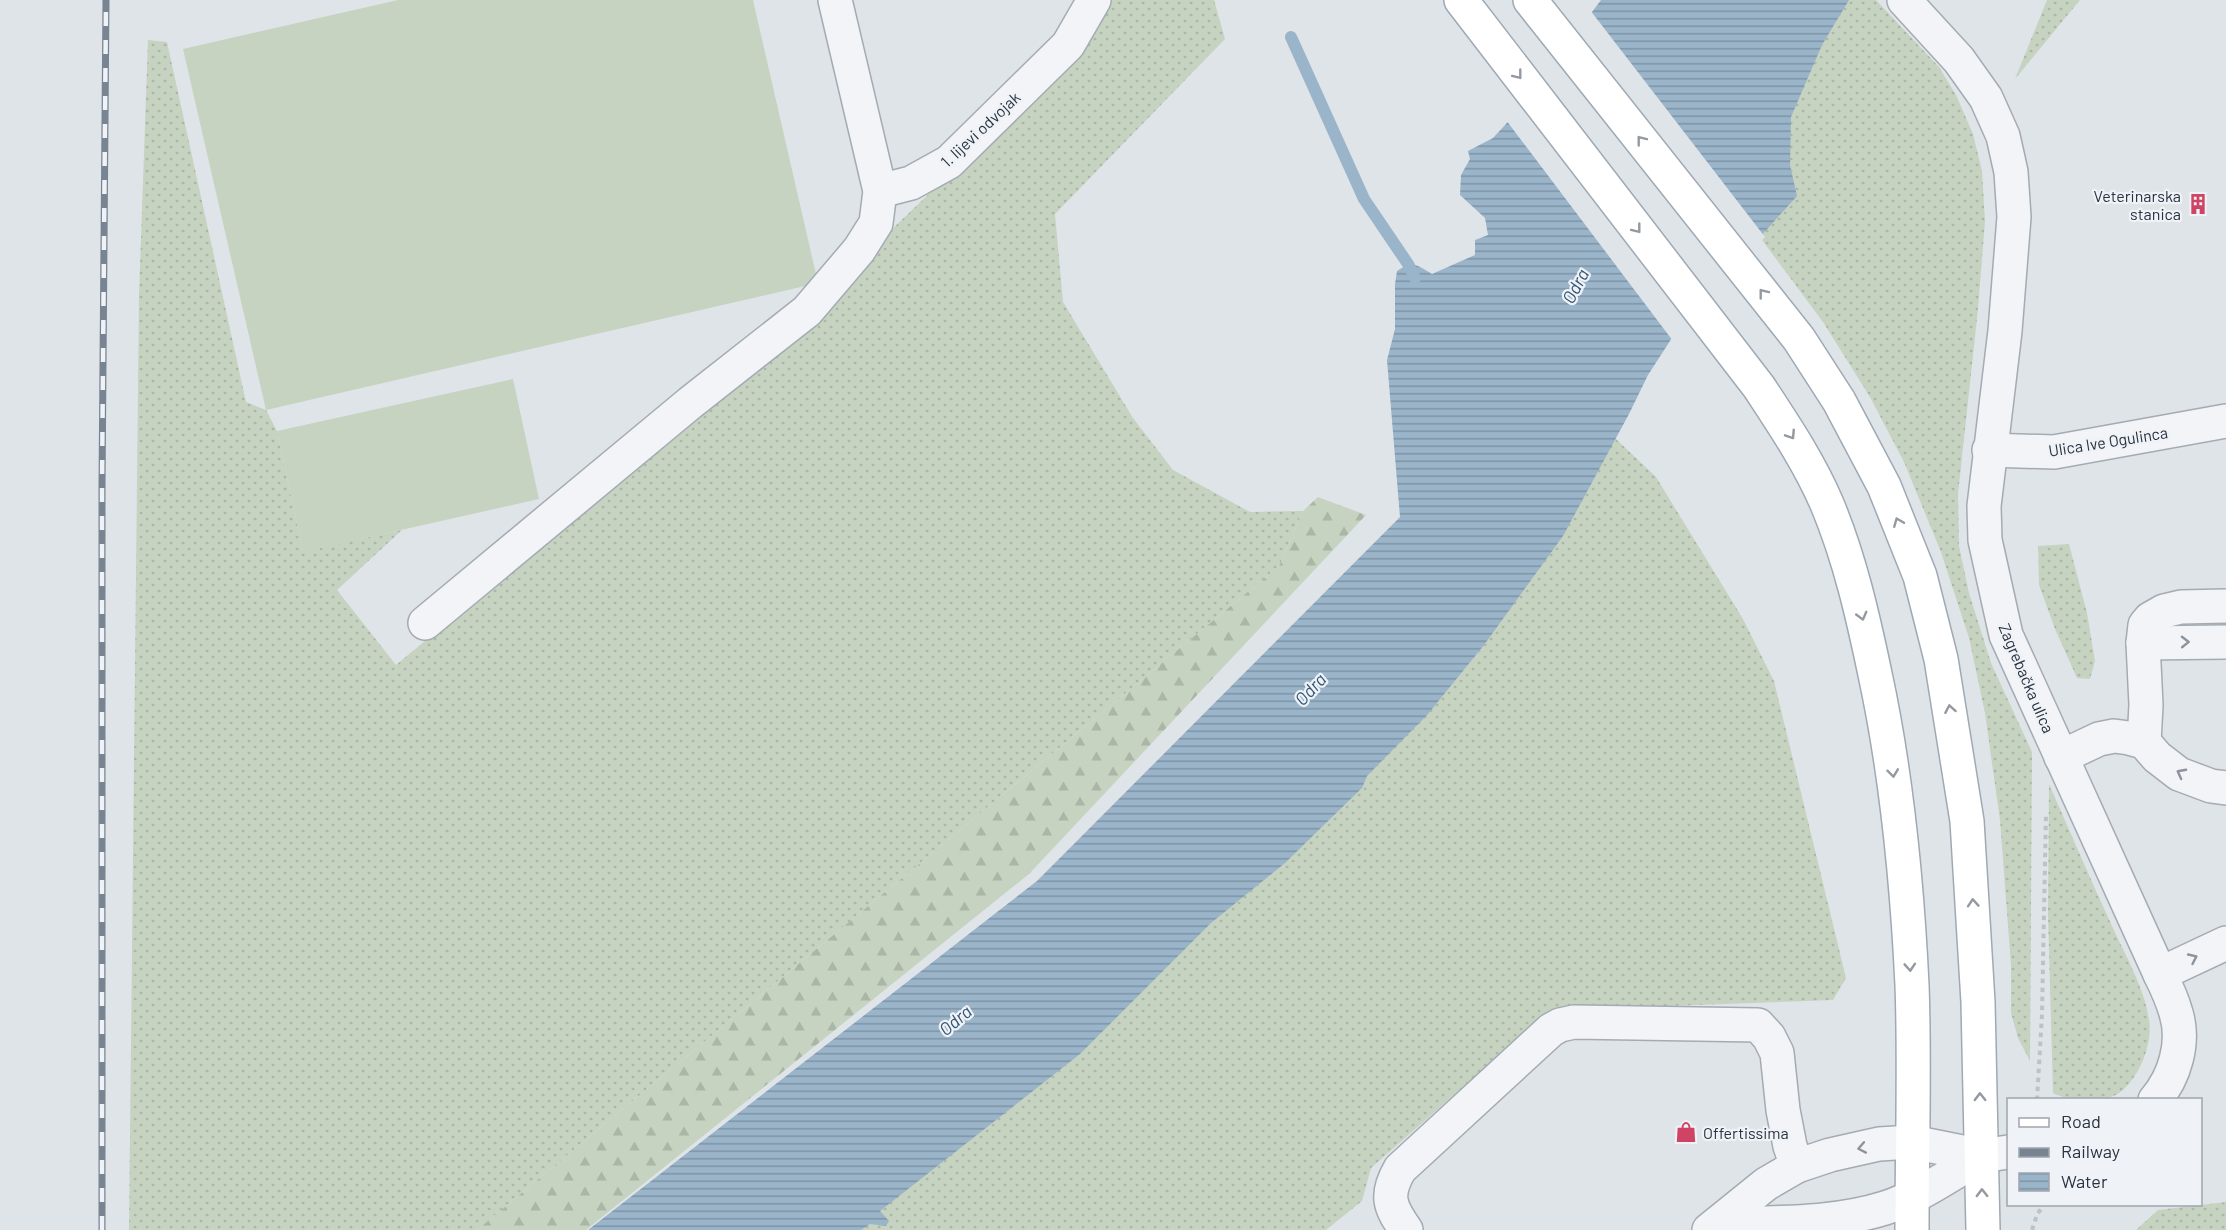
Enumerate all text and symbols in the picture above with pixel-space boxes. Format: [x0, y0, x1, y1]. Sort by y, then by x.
one-way arrow [1511, 69, 1522, 80]
street label: 1. lijevi odvojak [936, 87, 1024, 171]
one-way arrow [1638, 136, 1649, 147]
place label: Veterinarska stanica [2094, 186, 2181, 223]
building icon: Veterinarska stanica [2186, 192, 2210, 216]
one-way arrow [1630, 223, 1641, 234]
water label: Odra [1557, 265, 1593, 307]
one-way arrow [1759, 289, 1770, 300]
street label: Ulica Ive Ogulinca [2047, 422, 2169, 460]
one-way arrow [1784, 429, 1796, 439]
one-way arrow [1893, 517, 1905, 528]
one-way arrow [1855, 611, 1868, 621]
street label: Zagrebačka ulica [1995, 620, 2059, 736]
one-way arrow [2180, 636, 2189, 649]
water label: Odra [1290, 668, 1330, 710]
one-way arrow [1944, 705, 1957, 715]
one-way arrow [1886, 769, 1898, 778]
one-way arrow [2176, 769, 2187, 780]
one-way arrow [1966, 898, 1979, 907]
one-way arrow [2187, 954, 2198, 966]
one-way arrow [1904, 963, 1917, 972]
water label: Odra [934, 1000, 976, 1040]
one-way arrow [1974, 1093, 1987, 1102]
legend [2007, 1098, 2202, 1206]
text: Road [2061, 1110, 2101, 1132]
shop icon: Offertissima [1674, 1120, 1698, 1144]
place label: Offertissima [1703, 1123, 1789, 1142]
text: Railway [2061, 1140, 2120, 1162]
one-way arrow [1857, 1141, 1867, 1154]
text: Water [2061, 1170, 2108, 1192]
one-way arrow [1976, 1188, 1988, 1197]

